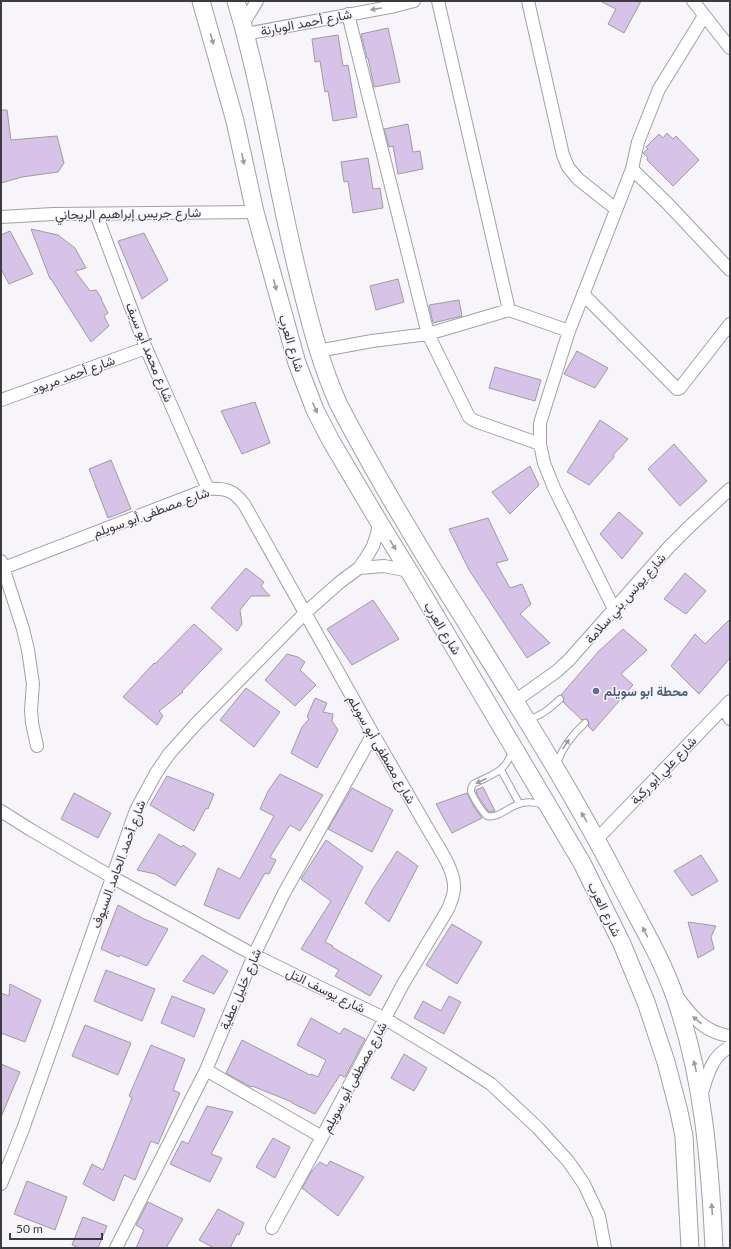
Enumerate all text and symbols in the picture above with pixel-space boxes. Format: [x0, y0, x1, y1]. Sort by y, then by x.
street label: شارع أحمد الوبارنة [259, 5, 353, 41]
one-way arrow [370, 6, 382, 12]
one-way arrow [209, 33, 215, 45]
one-way arrow [241, 153, 247, 165]
street label: شارع جريس إبراهيم الريحاني [55, 204, 201, 225]
one-way arrow [272, 279, 278, 291]
street label: شارع محمد أبو سيف [121, 300, 177, 405]
street label: شارع العرب [274, 312, 308, 374]
street label: شارع أحمد مريود [29, 352, 118, 398]
one-way arrow [312, 403, 318, 414]
street label: شارع مصطفى أبو سويلم [90, 483, 212, 542]
one-way arrow [390, 539, 397, 551]
street label: شارع يونس بني سلامة [581, 549, 671, 649]
street label: شارع العرب [419, 599, 465, 658]
place label: محطة ابو سويلم [604, 683, 688, 700]
marker: محطة ابو سويلم [591, 686, 601, 696]
street label: شارع مصطفى أبو سويلم [343, 692, 420, 807]
street label: شارع علي أبو ركبة [627, 733, 702, 809]
one-way arrow [562, 739, 570, 749]
one-way arrow [475, 778, 486, 784]
street label: شارع أحمد الحامد السيوف [87, 798, 151, 931]
one-way arrow [580, 811, 587, 823]
street label: شارع العرب [583, 879, 625, 940]
one-way arrow [642, 926, 648, 938]
street label: شارع خليل عطية [216, 946, 266, 1033]
street label: شارع يوسف التل [283, 964, 368, 1018]
one-way arrow [692, 1016, 702, 1025]
street label: شارع مصطفى أبو سويلم [318, 1019, 392, 1136]
one-way arrow [691, 1060, 697, 1072]
one-way arrow [709, 1203, 715, 1215]
scale bar [10, 1215, 102, 1241]
text: 50 m [16, 1221, 43, 1236]

